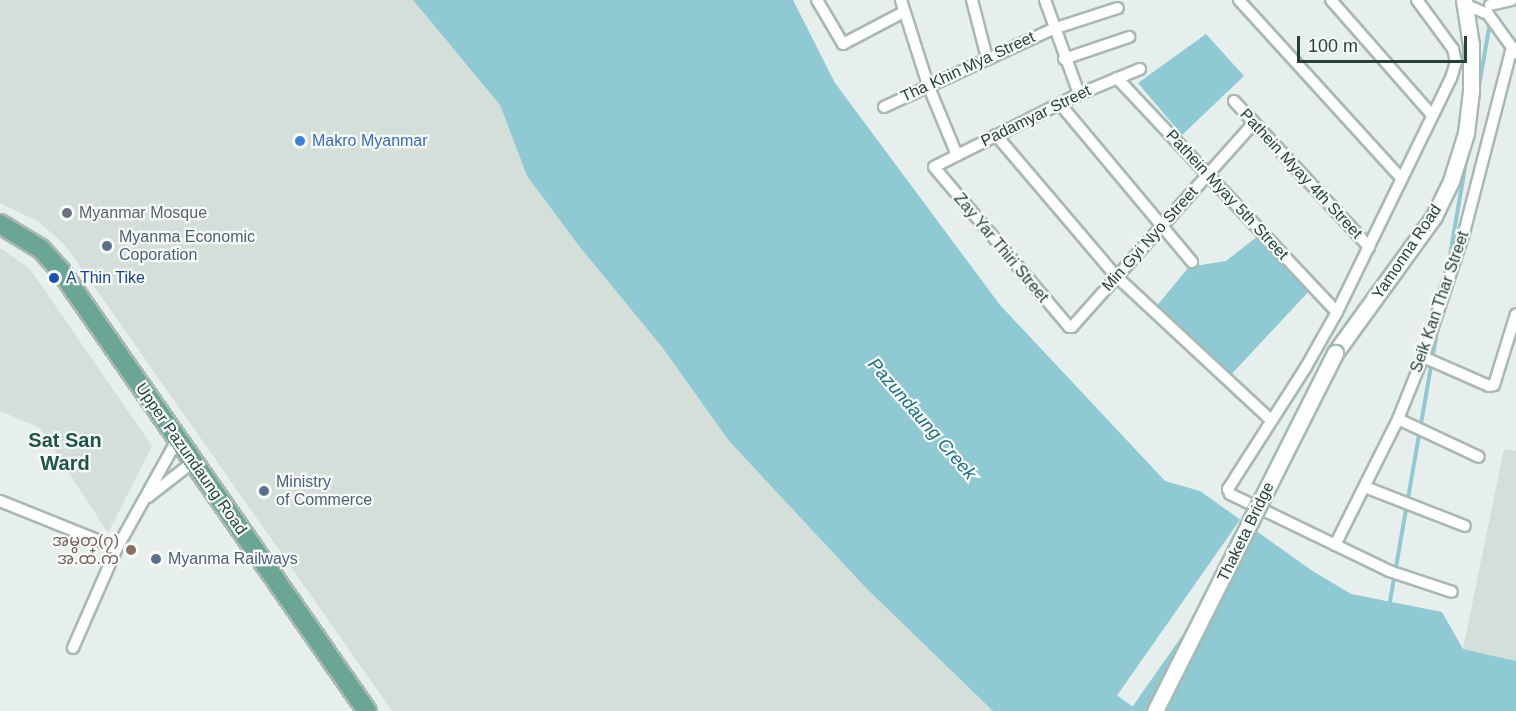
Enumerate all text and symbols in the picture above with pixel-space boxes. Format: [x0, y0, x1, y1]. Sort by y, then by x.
scale bar [1300, 24, 1470, 62]
street label: Tha Khin Mya Street [898, 27, 1038, 107]
text: 100 m [1308, 36, 1358, 56]
street label: Padamyar Street [978, 81, 1094, 151]
street label: Pathein Myay 4th Street [1236, 105, 1366, 243]
street label: Pathein Myay 5th Street [1162, 126, 1292, 264]
place label: Makro Myanmar [312, 131, 428, 151]
marker: Makro Myanmar [293, 134, 307, 148]
street label: Min Gyi Nyo Street [1098, 183, 1202, 295]
street label: Zay Yar Thiri Street [949, 189, 1053, 307]
street label: Yamonna Road [1368, 201, 1446, 303]
place label: Myanmar Mosque [79, 203, 207, 223]
marker: Myanmar Mosque [60, 206, 74, 220]
place label: Myanma Economic Coporation [119, 227, 255, 265]
street label: Seik Kan Thar Street [1407, 229, 1473, 375]
marker: Myanma Economic Coporation [100, 239, 114, 253]
place label: A Thin Tike [66, 268, 146, 288]
marker: A Thin Tike [47, 271, 61, 285]
water label: Pazundaung Creek [863, 354, 981, 484]
street label: Upper Pazundaung Road [131, 380, 251, 538]
district label: Sat San Ward [28, 429, 102, 476]
place label: Ministry of Commerce [276, 472, 372, 510]
street label: Thaketa Bridge [1214, 479, 1278, 585]
marker: Ministry of Commerce [257, 484, 271, 498]
place label: အမွတ္(၇) အ.ထ.က [52, 531, 119, 569]
marker: အမွတ္(၇) အ.ထ.က [124, 543, 138, 557]
place label: Myanma Railways [168, 549, 298, 569]
marker: Myanma Railways [149, 552, 163, 566]

